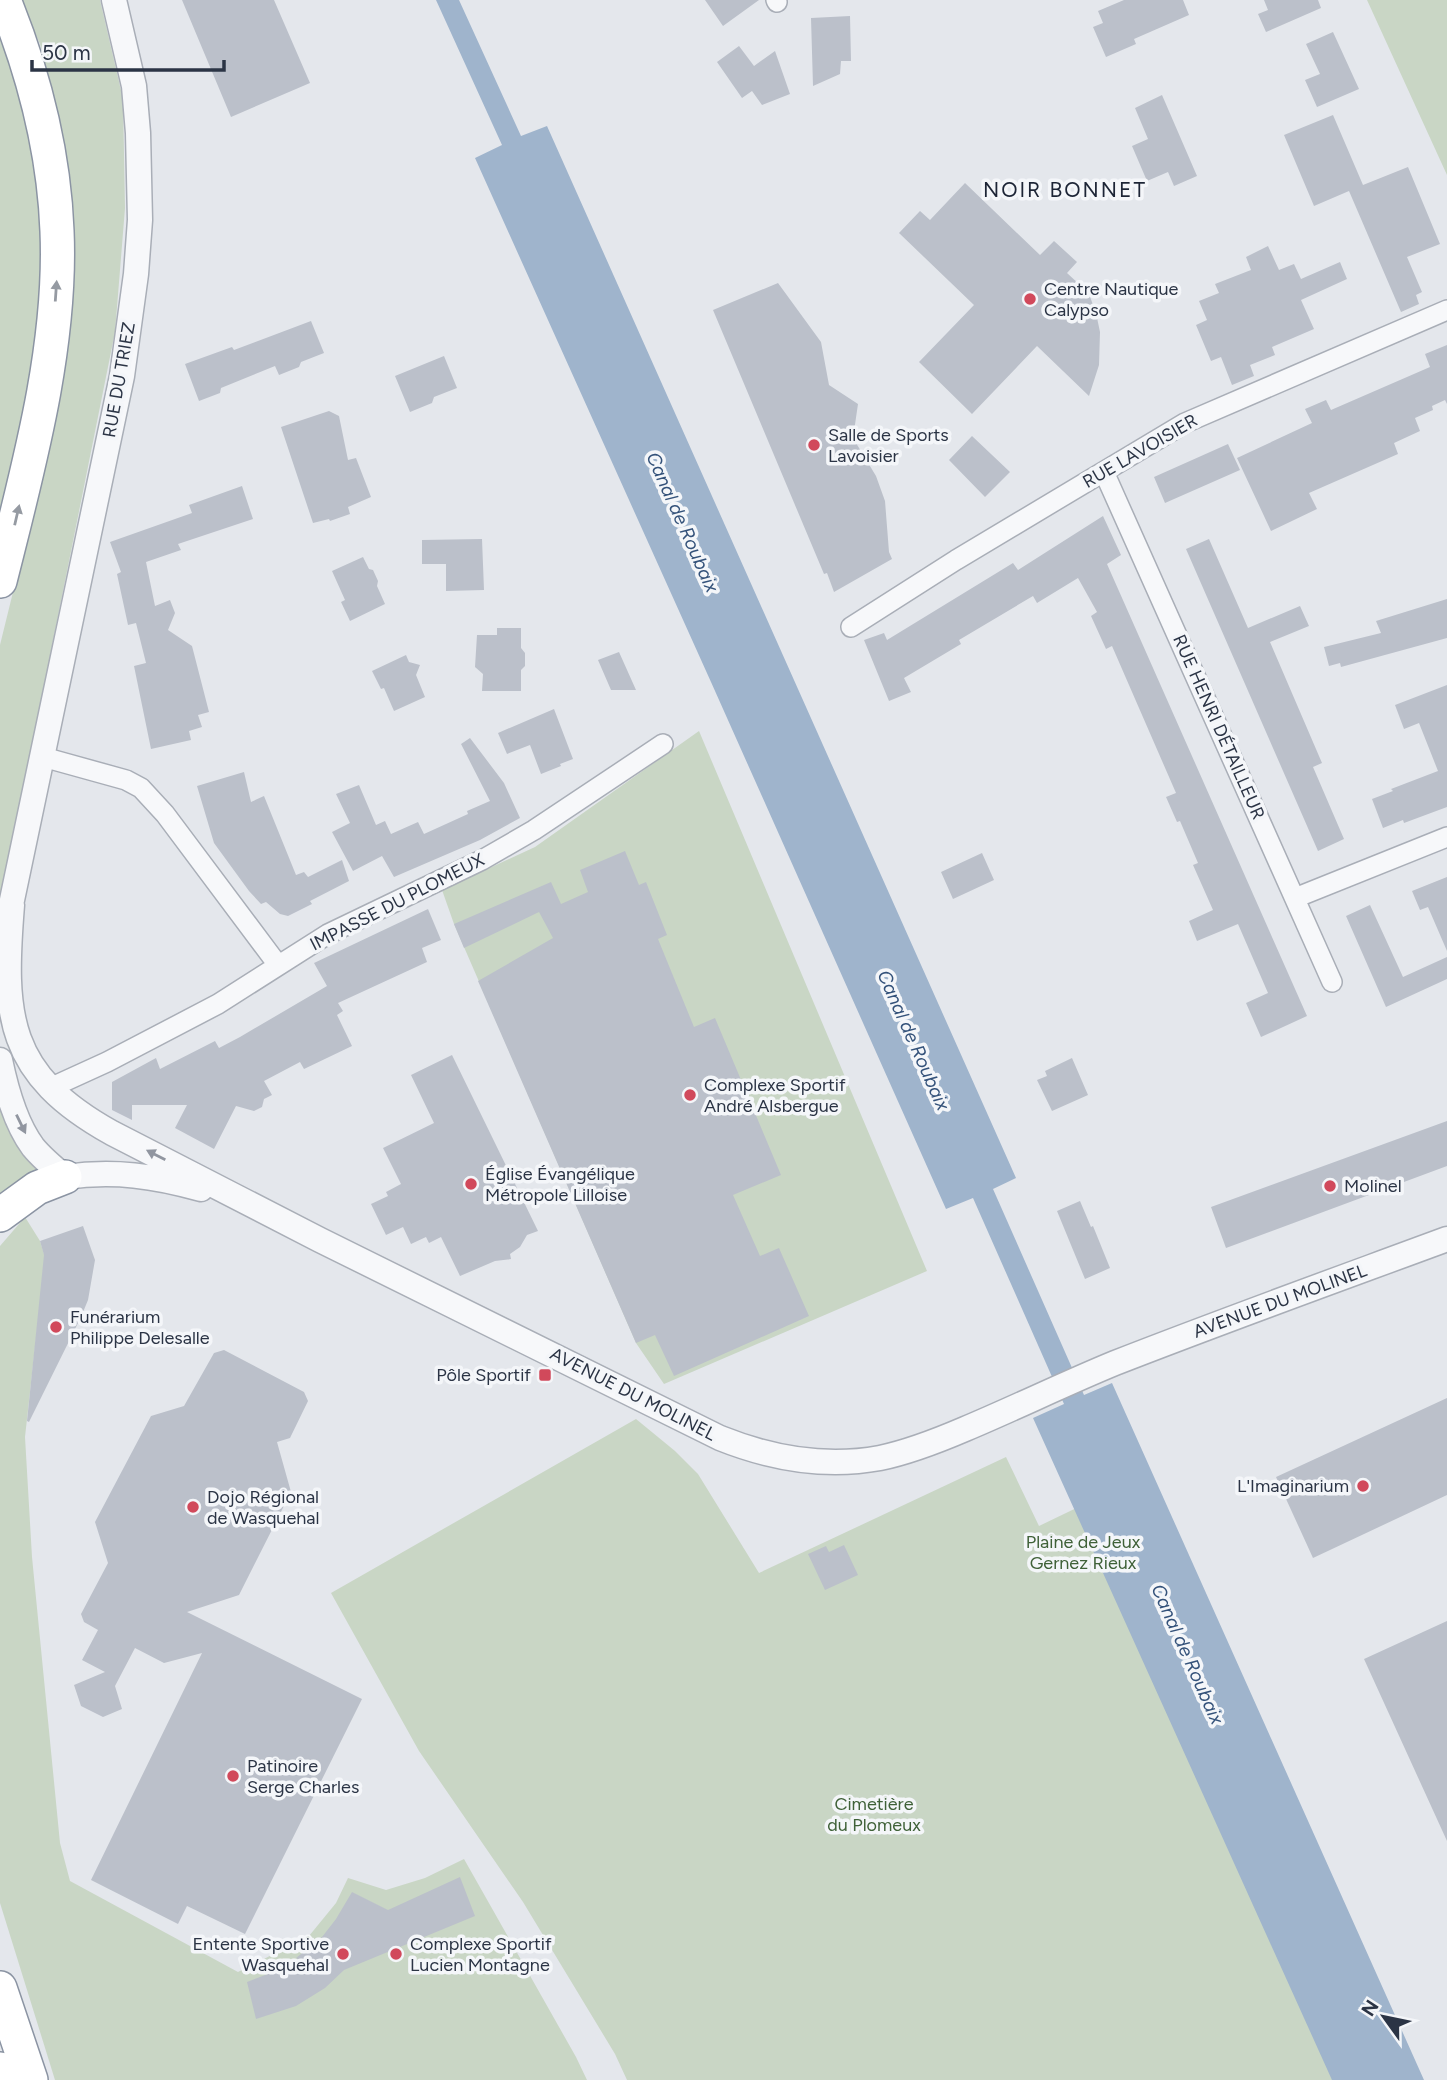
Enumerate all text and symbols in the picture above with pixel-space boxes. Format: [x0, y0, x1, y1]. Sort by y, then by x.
scale bar [32, 28, 224, 72]
text: 50 m [42, 40, 91, 65]
district label: NOIR BONNET [983, 177, 1147, 202]
place label: Centre Nautique Calypso [1044, 278, 1179, 321]
one-way arrow [50, 280, 61, 302]
marker: Centre Nautique Calypso [1022, 291, 1038, 307]
street label: RUE DU TRIEZ [98, 321, 140, 439]
street label: RUE LAVOISIER [1079, 409, 1201, 493]
place label: Salle de Sports Lavoisier [828, 424, 949, 467]
marker: Salle de Sports Lavoisier [806, 437, 822, 453]
water label: Canal de Roubaix [641, 449, 724, 597]
one-way arrow [11, 504, 22, 526]
street label: RUE HENRI DÉTAILLEUR [1168, 631, 1270, 823]
street label: IMPASSE DU PLOMEUX [306, 848, 488, 956]
water label: Canal de Roubaix [872, 967, 955, 1115]
place label: Complexe Sportif André Alsbergue [704, 1074, 846, 1117]
marker: Complexe Sportif André Alsbergue [682, 1087, 698, 1103]
one-way arrow [15, 1114, 27, 1134]
one-way arrow [146, 1149, 166, 1160]
place label: Église Évangélique Métropole Lilloise [485, 1163, 635, 1206]
place label: Molinel [1344, 1175, 1402, 1197]
marker: Église Évangélique Métropole Lilloise [463, 1176, 479, 1192]
marker: Molinel [1322, 1178, 1338, 1194]
street label: AVENUE DU MOLINEL [1190, 1259, 1370, 1343]
place label: Funérarium Philippe Delesalle [70, 1306, 210, 1349]
marker: Funérarium Philippe Delesalle [48, 1319, 64, 1335]
street label: AVENUE DU MOLINEL [546, 1343, 720, 1446]
place label: Pôle Sportif [436, 1364, 531, 1386]
marker: Pôle Sportif [537, 1367, 553, 1383]
place label: L'Imaginarium [1237, 1475, 1349, 1497]
marker: L'Imaginarium [1355, 1478, 1371, 1494]
place label: Dojo Régional de Wasquehal [207, 1486, 319, 1529]
marker: Dojo Régional de Wasquehal [185, 1499, 201, 1515]
park label: Plaine de Jeux Gernez Rieux [1026, 1531, 1141, 1574]
water label: Canal de Roubaix [1146, 1581, 1229, 1729]
place label: Patinoire Serge Charles [247, 1755, 359, 1798]
marker: Patinoire Serge Charles [225, 1768, 241, 1784]
park label: Cimetière du Plomeux [827, 1793, 921, 1836]
place label: Entente Sportive Wasquehal [192, 1933, 329, 1976]
place label: Complexe Sportif Lucien Montagne [410, 1933, 552, 1976]
marker: Entente Sportive Wasquehal [335, 1946, 351, 1962]
marker: Complexe Sportif Lucien Montagne [388, 1946, 404, 1962]
north arrow [1349, 1982, 1419, 2052]
text: N [1357, 1996, 1384, 2020]

